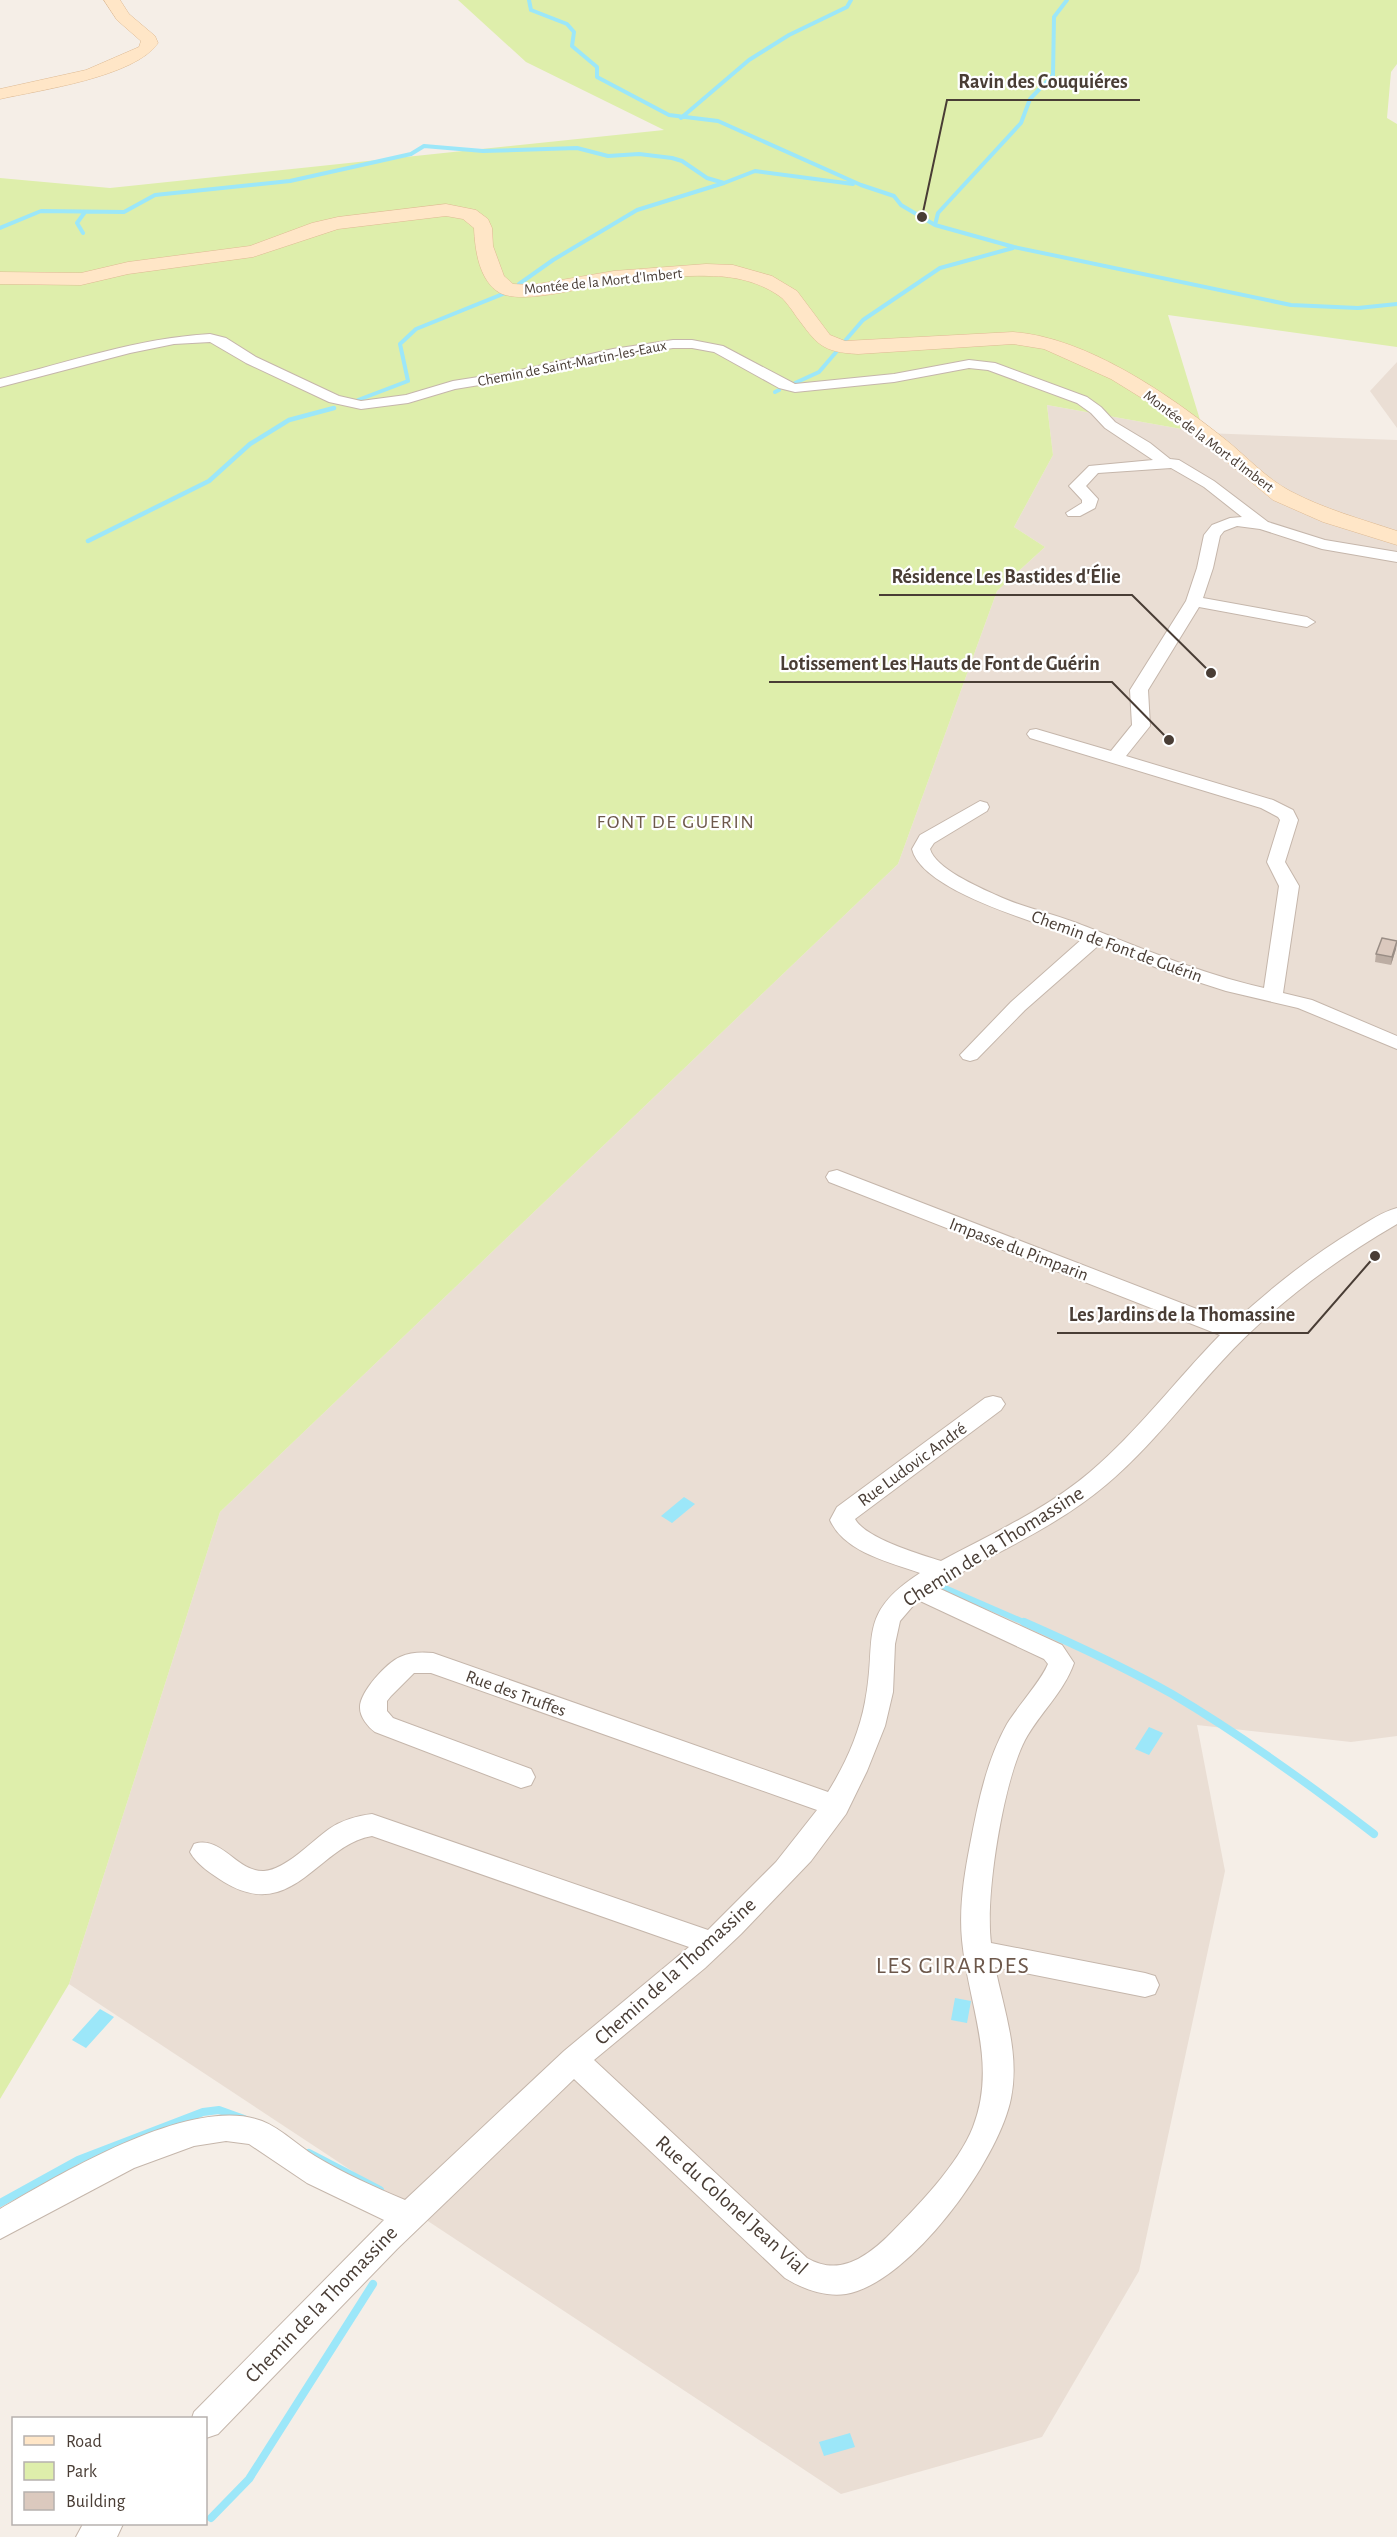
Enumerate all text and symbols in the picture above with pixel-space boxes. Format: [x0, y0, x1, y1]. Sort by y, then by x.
callout: Ravin des Couquiéres [947, 62, 1140, 100]
text: Ravin des Couquiéres [958, 72, 1128, 92]
street label: Montée de la Mort d'Imbert [523, 266, 683, 297]
street label: Chemin de Saint-Martin-les-Eaux [477, 338, 668, 389]
street label: Montée de la Mort d'Imbert [1141, 388, 1277, 495]
callout: Résidence Les Bastides d'Élie [879, 557, 1132, 595]
text: Résidence Les Bastides d'Élie [891, 563, 1121, 587]
callout: Lotissement Les Hauts de Font de Guérin [769, 644, 1112, 682]
text: Lotissement Les Hauts de Font de Guérin [780, 654, 1100, 674]
district label: FONT DE GUERIN [597, 812, 755, 832]
street label: Chemin de Font de Guérin [1029, 908, 1204, 986]
street label: Impasse du Pimparin [947, 1215, 1091, 1285]
callout: Les Jardins de la Thomassine [1057, 1295, 1308, 1333]
text: Les Jardins de la Thomassine [1069, 1305, 1295, 1325]
street label: Rue Ludovic André [855, 1419, 970, 1510]
street label: Chemin de la Thomassine [899, 1482, 1087, 1611]
street label: Rue des Truffes [463, 1667, 568, 1720]
street label: Chemin de la Thomassine [591, 1894, 760, 2049]
district label: LES GIRARDES [876, 1954, 1030, 1978]
street label: Rue du Colonel Jean Vial [652, 2132, 812, 2279]
street label: Chemin de la Thomassine [241, 2222, 401, 2387]
legend [12, 2417, 207, 2525]
text: Road [66, 2433, 102, 2451]
text: Park [66, 2463, 98, 2481]
text: Building [66, 2493, 126, 2511]

